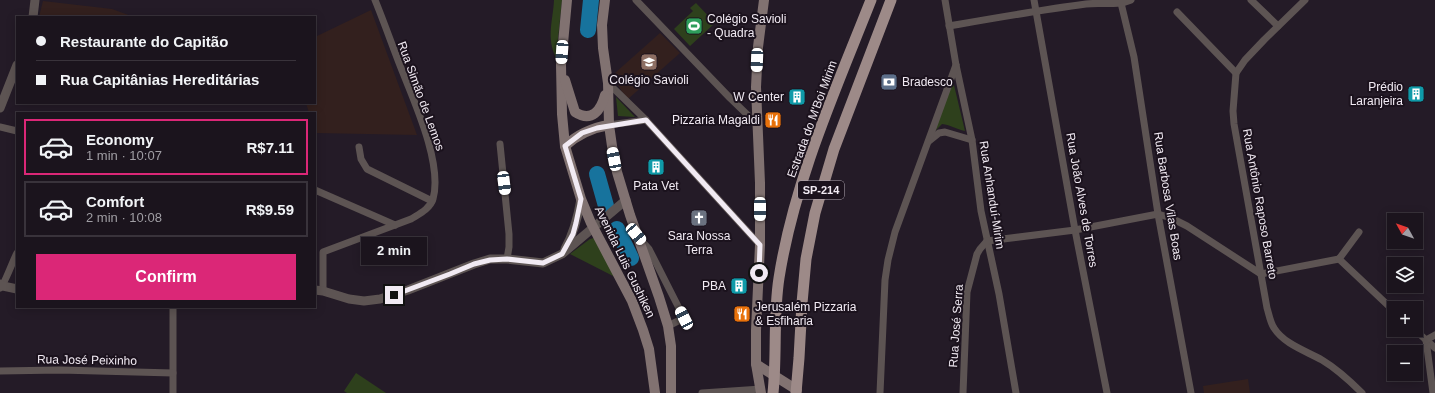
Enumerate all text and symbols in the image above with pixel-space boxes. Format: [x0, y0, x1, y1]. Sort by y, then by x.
place label: Colégio Savioli - Quadra [707, 12, 786, 40]
sports icon: Colégio Savioli - Quadra [684, 16, 704, 36]
text: Restaurante do Capitão [60, 33, 228, 50]
street label: Rua Simão de Lemos [395, 39, 447, 153]
car [555, 40, 569, 64]
car [751, 48, 763, 72]
school or university icon: Colégio Savioli [639, 52, 659, 72]
street label: Estrada do M'Boi Mirim [784, 59, 840, 179]
text: Rua Capitânias Hereditárias [60, 71, 259, 88]
bank icon: Bradesco [879, 72, 899, 92]
place label: Colégio Savioli [609, 73, 689, 87]
place label: Bradesco [902, 75, 953, 89]
place label: Prédio Laranjeira [1350, 80, 1403, 108]
building icon: Prédio Laranjeira [1406, 84, 1426, 104]
building icon: W Center [787, 87, 807, 107]
place label: W Center [733, 90, 784, 104]
restaurant icon: Pizzaria Magaldi [763, 110, 783, 130]
place label: Pizzaria Magaldi [672, 113, 760, 127]
street label: Rua Antônio Raposo Barreto [1240, 128, 1280, 281]
icon: car [38, 129, 74, 165]
text: Economy [86, 131, 154, 148]
street label: Rua Barbosa Vilas Boas [1151, 131, 1185, 261]
street label: Rua João Alves de Torres [1063, 132, 1101, 268]
text: R$7.11 [246, 139, 294, 156]
street label: Rua Anhanduí-Mirim [977, 140, 1007, 250]
car [606, 146, 622, 172]
text: 1 min · 10:07 [86, 148, 162, 163]
building icon: Pata Vet [646, 157, 666, 177]
car [497, 170, 511, 196]
place label: Pata Vet [633, 179, 679, 193]
road number: SP-214 [798, 181, 844, 199]
icon: car [38, 191, 74, 227]
text: Comfort [86, 193, 144, 210]
car [754, 197, 766, 221]
text: R$9.59 [246, 201, 294, 218]
street label: Avenida Luis Gushiken [592, 204, 658, 320]
church icon: Sara Nossa Terra [689, 208, 709, 228]
text: 2 min · 10:08 [86, 210, 162, 225]
north arrow [1387, 213, 1423, 249]
map controls [1387, 213, 1423, 381]
car [624, 221, 648, 247]
place label: Sara Nossa Terra [668, 229, 731, 257]
callout: 2 min [361, 237, 427, 265]
text: 2 min [377, 243, 411, 258]
button: Confirm [36, 254, 296, 300]
button: layers [1387, 257, 1423, 293]
route start [750, 264, 768, 282]
building icon: PBA [729, 276, 749, 296]
place label: PBA [702, 279, 726, 293]
street label: Rua José Serra [946, 284, 966, 368]
route end [385, 286, 403, 304]
place label: Jerusalém Pizzaria & Esfiharia [755, 300, 857, 328]
button: + [1387, 301, 1423, 337]
restaurant icon: Jerusalém Pizzaria & Esfiharia [732, 304, 752, 324]
car [673, 305, 695, 331]
button: − [1387, 345, 1423, 381]
street label: Rua José Peixinho [37, 352, 137, 368]

